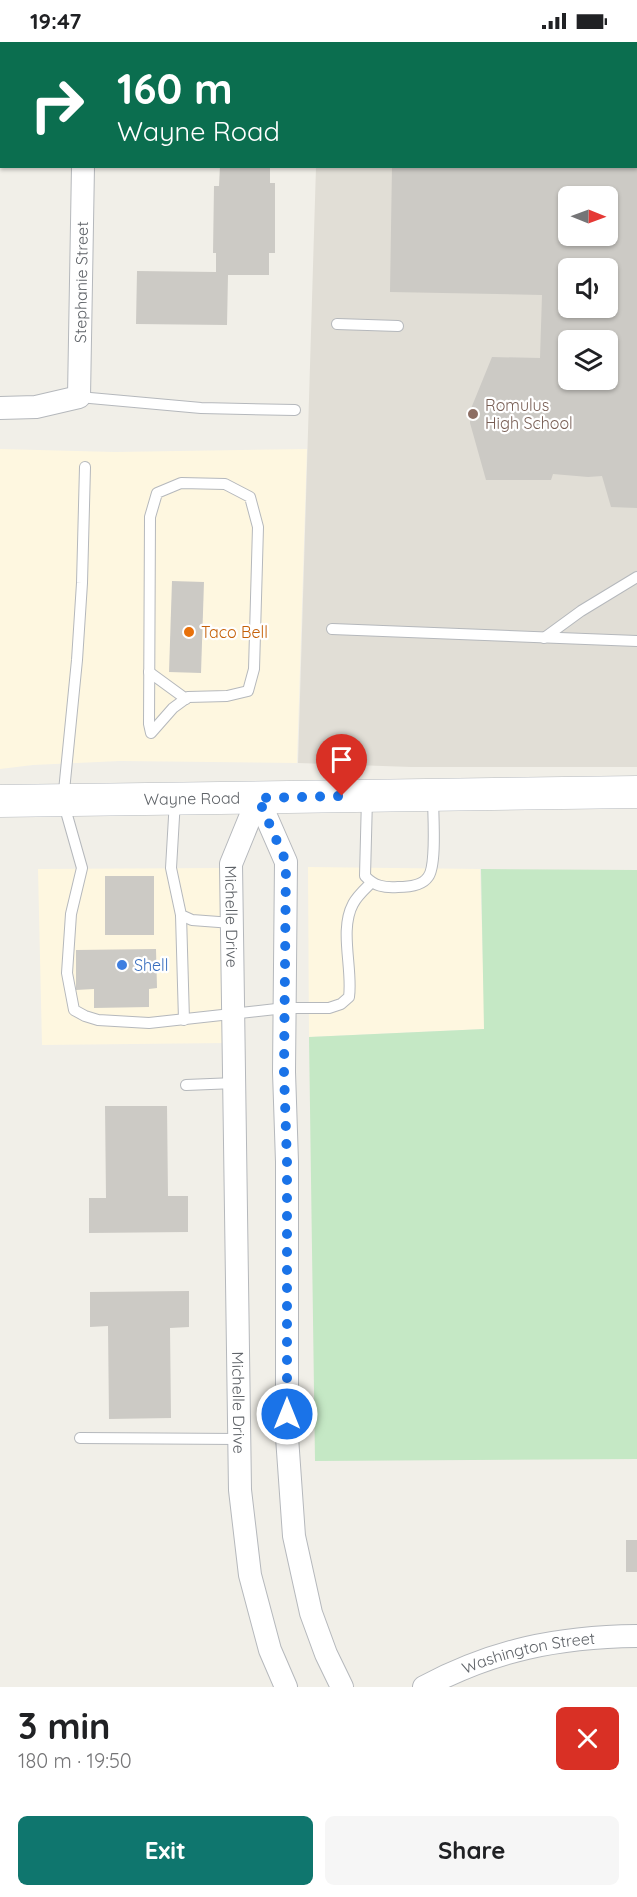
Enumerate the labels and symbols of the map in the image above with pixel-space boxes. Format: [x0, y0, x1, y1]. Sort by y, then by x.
north arrow [558, 186, 618, 246]
street label: Stephanie Street [70, 221, 92, 343]
place label: Romulus High School [485, 395, 573, 433]
marker: Romulus High School [466, 407, 480, 421]
place label: Taco Bell [201, 622, 268, 642]
marker: Taco Bell [182, 625, 196, 639]
pin [316, 734, 367, 796]
street label: Wayne Road [144, 788, 240, 809]
street label: Michelle Drive [221, 865, 242, 968]
place label: Shell [134, 955, 168, 975]
marker: Shell [115, 958, 129, 972]
street label: Michelle Drive [228, 1351, 249, 1454]
position arrow [255, 1382, 319, 1446]
street label: Washington Street [459, 1628, 596, 1678]

